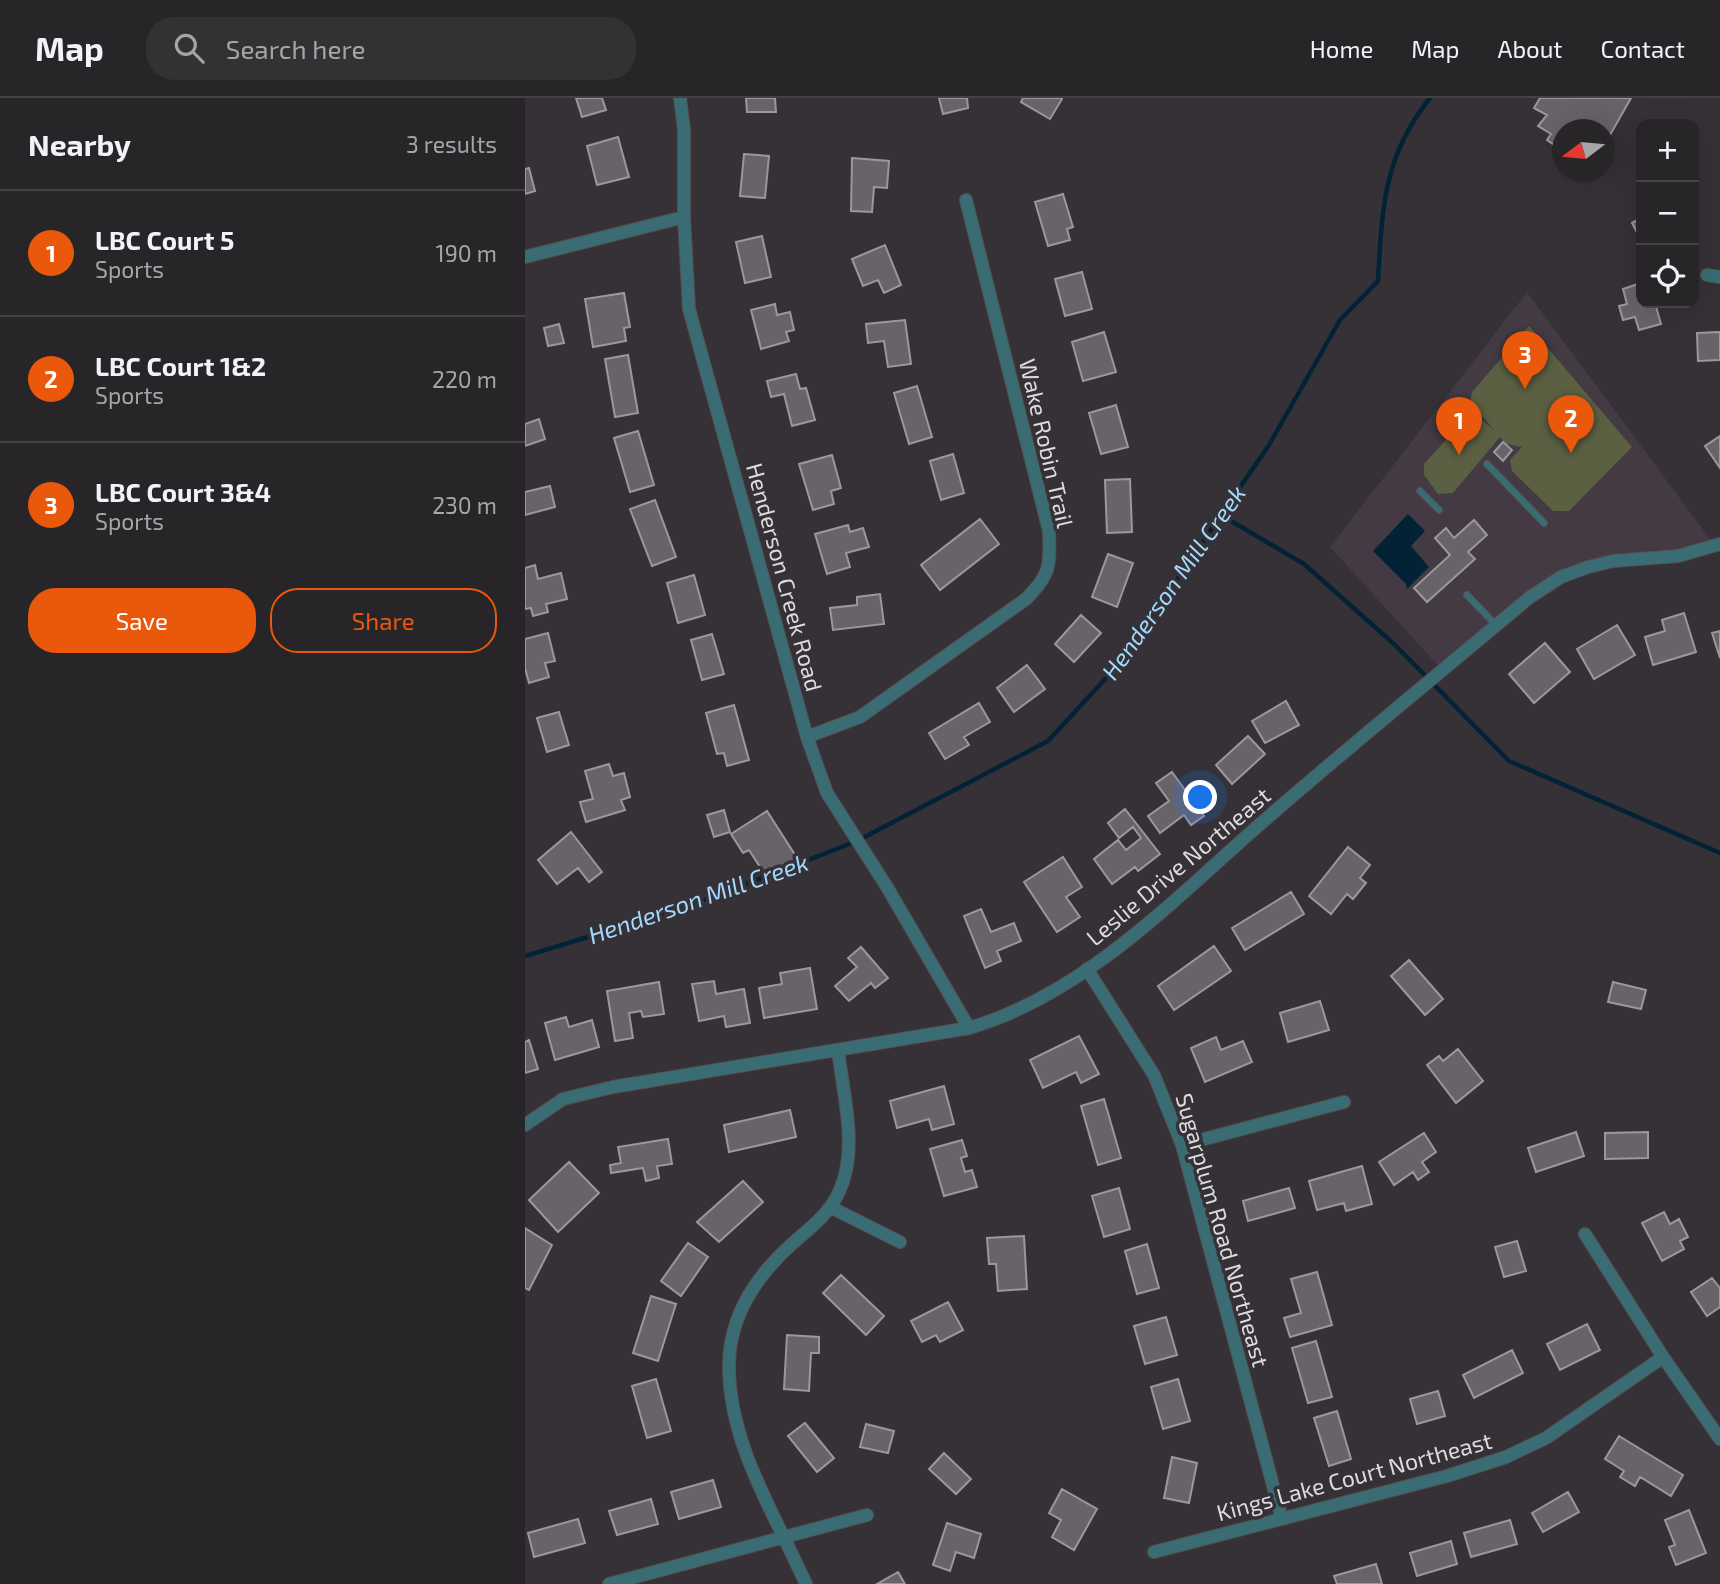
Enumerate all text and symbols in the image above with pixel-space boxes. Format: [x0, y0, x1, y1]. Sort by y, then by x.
search box [146, 17, 636, 80]
text: Map [35, 28, 104, 68]
icon: search [170, 29, 208, 67]
text: Search here [226, 33, 365, 64]
text: Home [1310, 34, 1373, 63]
text: Map [1411, 34, 1459, 63]
text: About [1497, 34, 1563, 63]
text: Contact [1601, 34, 1685, 63]
north arrow [1552, 119, 1615, 182]
map controls [1636, 119, 1699, 308]
button: + [1636, 119, 1699, 182]
text: Nearby [28, 126, 131, 162]
text: 3 results [406, 130, 497, 158]
button: − [1636, 182, 1699, 245]
text: LBC Court 5 [95, 224, 234, 255]
text: 1 [46, 239, 56, 267]
text: 190 m [436, 239, 497, 267]
button: locate [1636, 245, 1699, 308]
text: Sports [95, 255, 164, 283]
pin: 3 [1502, 331, 1548, 389]
text: LBC Court 1&2 [95, 350, 266, 381]
street label: Wake Robin Trail [1014, 356, 1080, 530]
text: 2 [44, 365, 58, 393]
text: 220 m [432, 365, 497, 393]
text: Sports [95, 381, 164, 409]
pin: 2 [1548, 395, 1594, 453]
pin: 1 [1436, 397, 1482, 455]
street label: Henderson Creek Road [741, 460, 829, 694]
text: LBC Court 3&4 [95, 476, 271, 507]
water label: Henderson Mill Creek [1095, 479, 1251, 685]
text: 3 [44, 491, 58, 519]
text: 230 m [432, 491, 497, 519]
text: Sports [95, 507, 164, 535]
button: Save [28, 588, 256, 653]
button: Share [270, 588, 497, 653]
your location [1183, 780, 1217, 814]
street label: Leslie Drive Northeast [1080, 781, 1276, 951]
water label: Henderson Mill Creek [584, 847, 812, 949]
street label: Sugarplum Road Northeast [1170, 1090, 1276, 1370]
street label: Kings Lake Court Northeast [1213, 1426, 1495, 1526]

